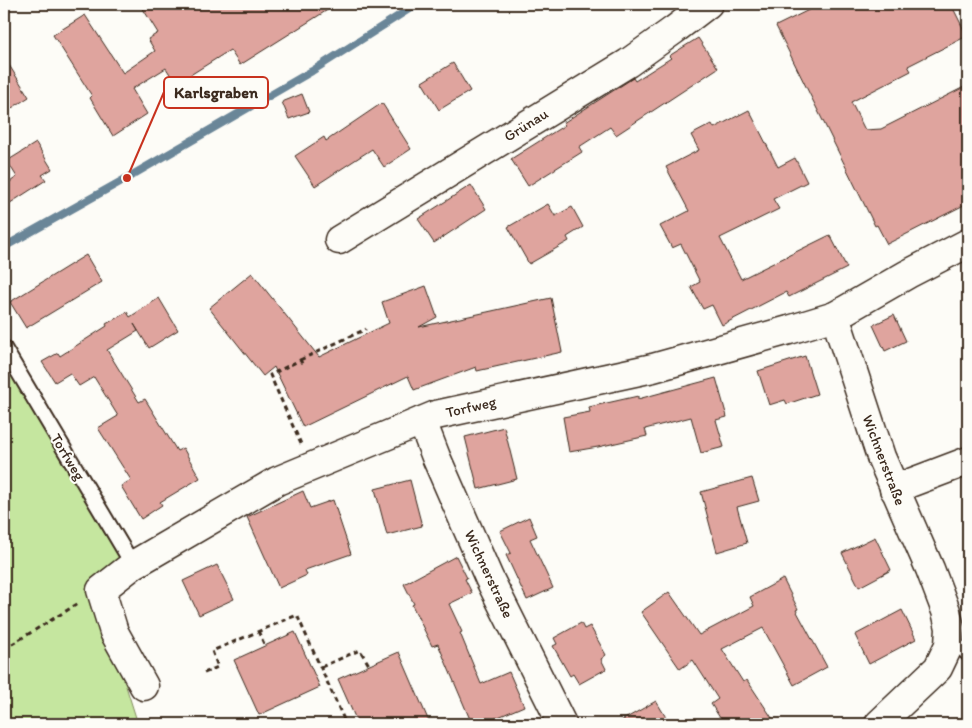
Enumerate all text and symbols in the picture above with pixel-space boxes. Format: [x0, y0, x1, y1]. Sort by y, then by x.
callout: Karlsgraben [164, 77, 268, 108]
text: Karlsgraben [174, 83, 259, 103]
street label: Grünau [501, 104, 551, 146]
street label: Torfweg [444, 392, 498, 422]
street label: Wichnerstraße [859, 412, 909, 508]
street label: Torfweg [47, 430, 89, 484]
street label: Wichnerstraße [461, 527, 517, 621]

